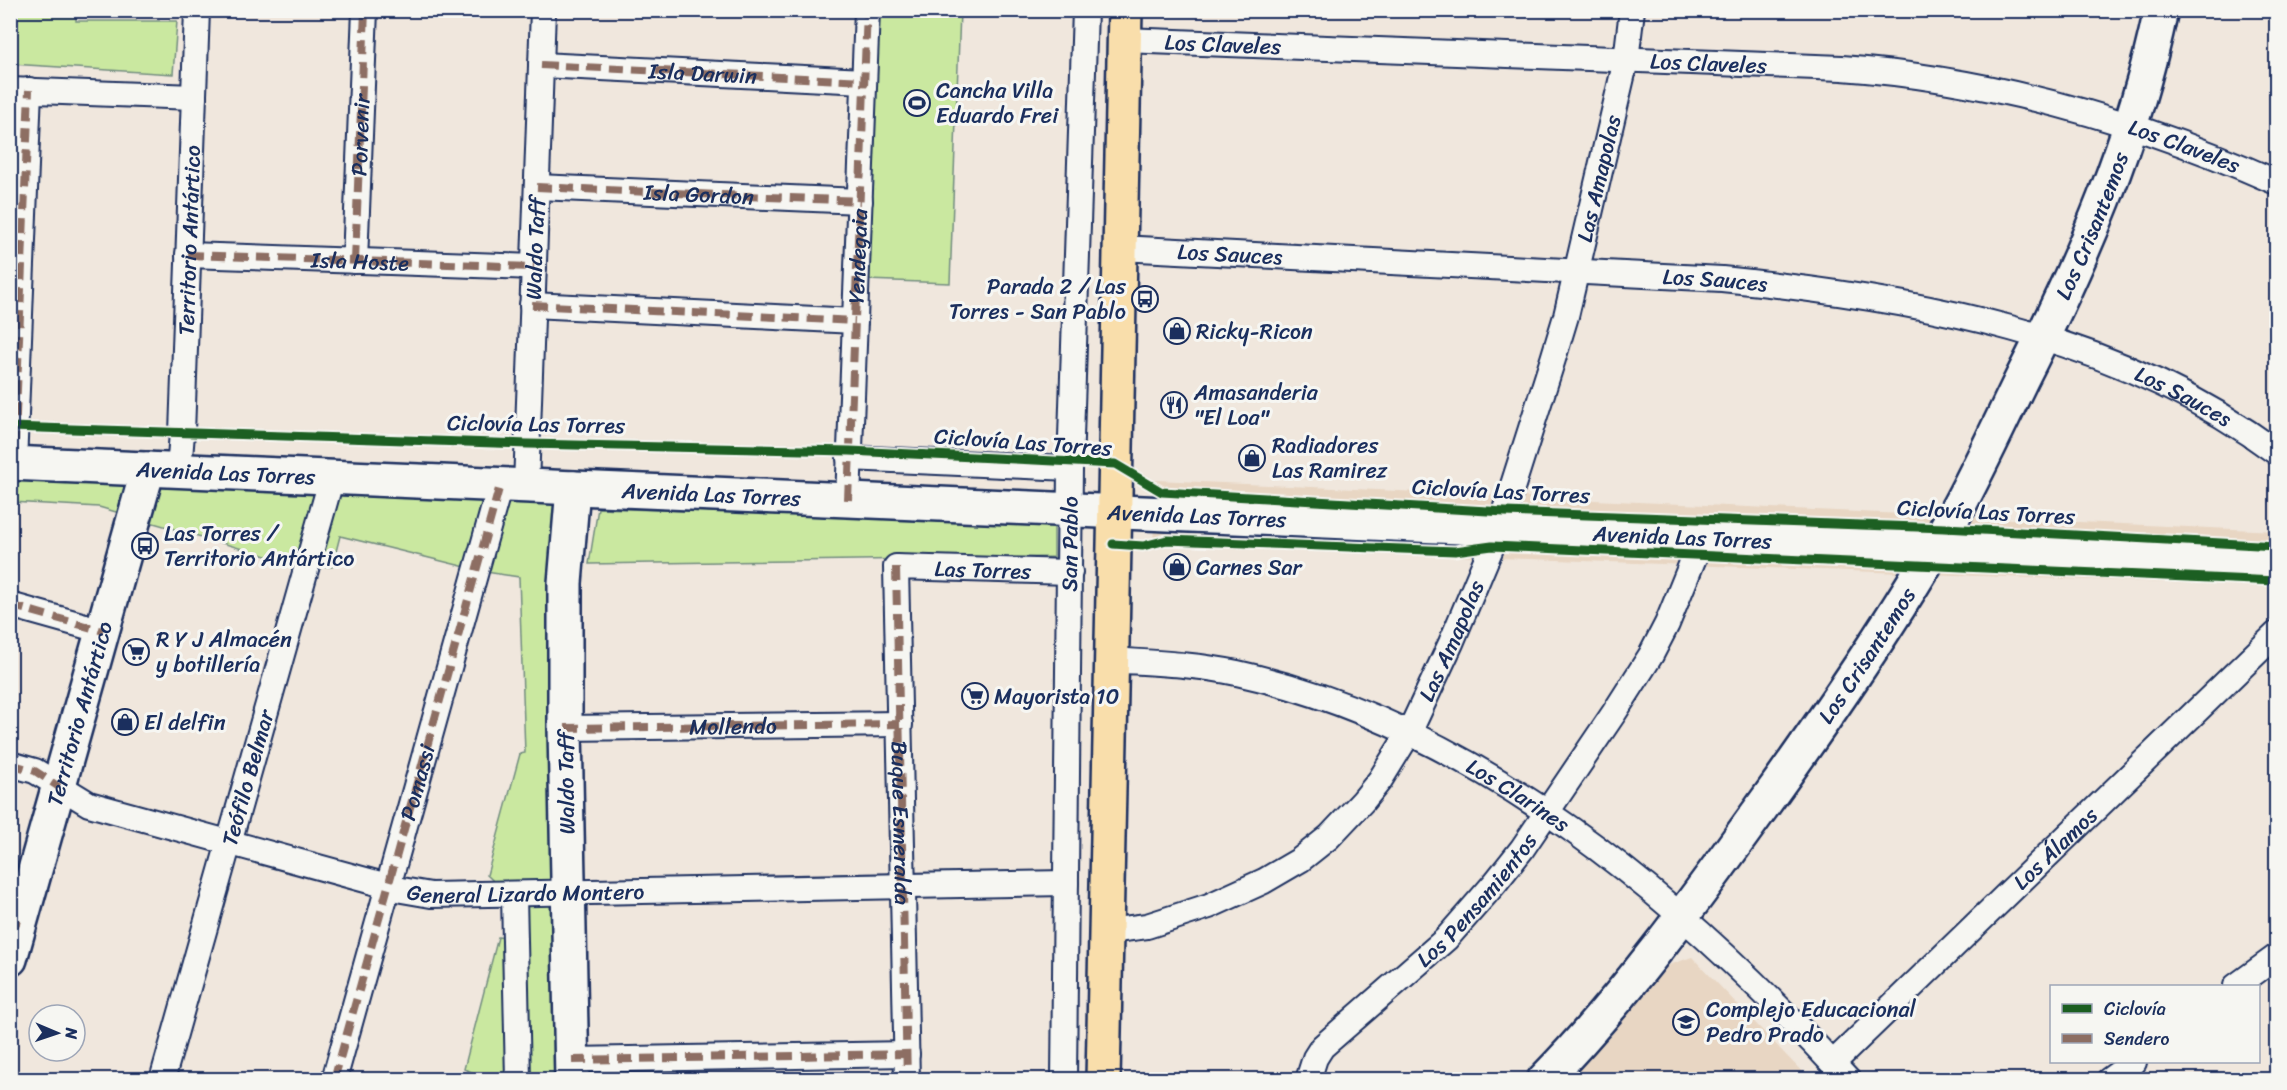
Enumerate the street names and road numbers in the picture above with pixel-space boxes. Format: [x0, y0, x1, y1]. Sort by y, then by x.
street label: Los Claveles [1164, 22, 1283, 66]
street label: Los Claveles [1649, 41, 1769, 85]
street label: Isla Darwin [647, 51, 758, 95]
street label: Porvenir [339, 91, 381, 177]
street label: Los Claveles [2124, 107, 2247, 185]
street label: Las Amapolas [1565, 110, 1632, 246]
street label: Territorio Antártico [166, 144, 212, 336]
street label: Los Crisantemos [2043, 145, 2140, 306]
street label: Isla Gordon [642, 172, 755, 216]
street label: Waldo Taff [513, 192, 556, 300]
street label: Yendegaia [836, 207, 879, 304]
street label: Los Sauces [1176, 231, 1283, 276]
street label: Isla Hoste [309, 240, 410, 282]
street label: Los Sauces [1662, 256, 1770, 303]
street label: Los Sauces [2129, 354, 2240, 437]
street label: Ciclovía Las Torres [447, 403, 626, 445]
street label: Ciclovía Las Torres [933, 416, 1114, 468]
street label: Avenida Las Torres [134, 449, 317, 496]
street label: Ciclovía Las Torres [1411, 467, 1592, 515]
street label: Avenida Las Torres [620, 470, 803, 517]
street label: Ciclovía Las Torres [1896, 488, 2077, 536]
street label: Avenida Las Torres [1106, 492, 1288, 539]
street label: San Pablo [1049, 496, 1089, 592]
street label: Avenida Las Torres [1591, 513, 1774, 560]
street label: Las Torres [934, 549, 1033, 590]
street label: Las Amapolas [1407, 573, 1495, 708]
street label: Los Crisantemos [1807, 578, 1927, 732]
street label: Territorio Antártico [35, 617, 124, 811]
street label: Teófilo Belmar [209, 703, 286, 850]
street label: Mollendo [689, 706, 777, 746]
street label: Waldo Taff [546, 728, 586, 835]
street label: Pomassi [388, 739, 447, 825]
street label: Buque Esmeralda [880, 740, 923, 905]
street label: Los Clarines [1459, 747, 1579, 843]
street label: Los Álamos [2003, 796, 2108, 899]
street label: Los Pensamientos [1407, 824, 1548, 977]
street label: General Lizardo Montero [404, 871, 645, 914]

